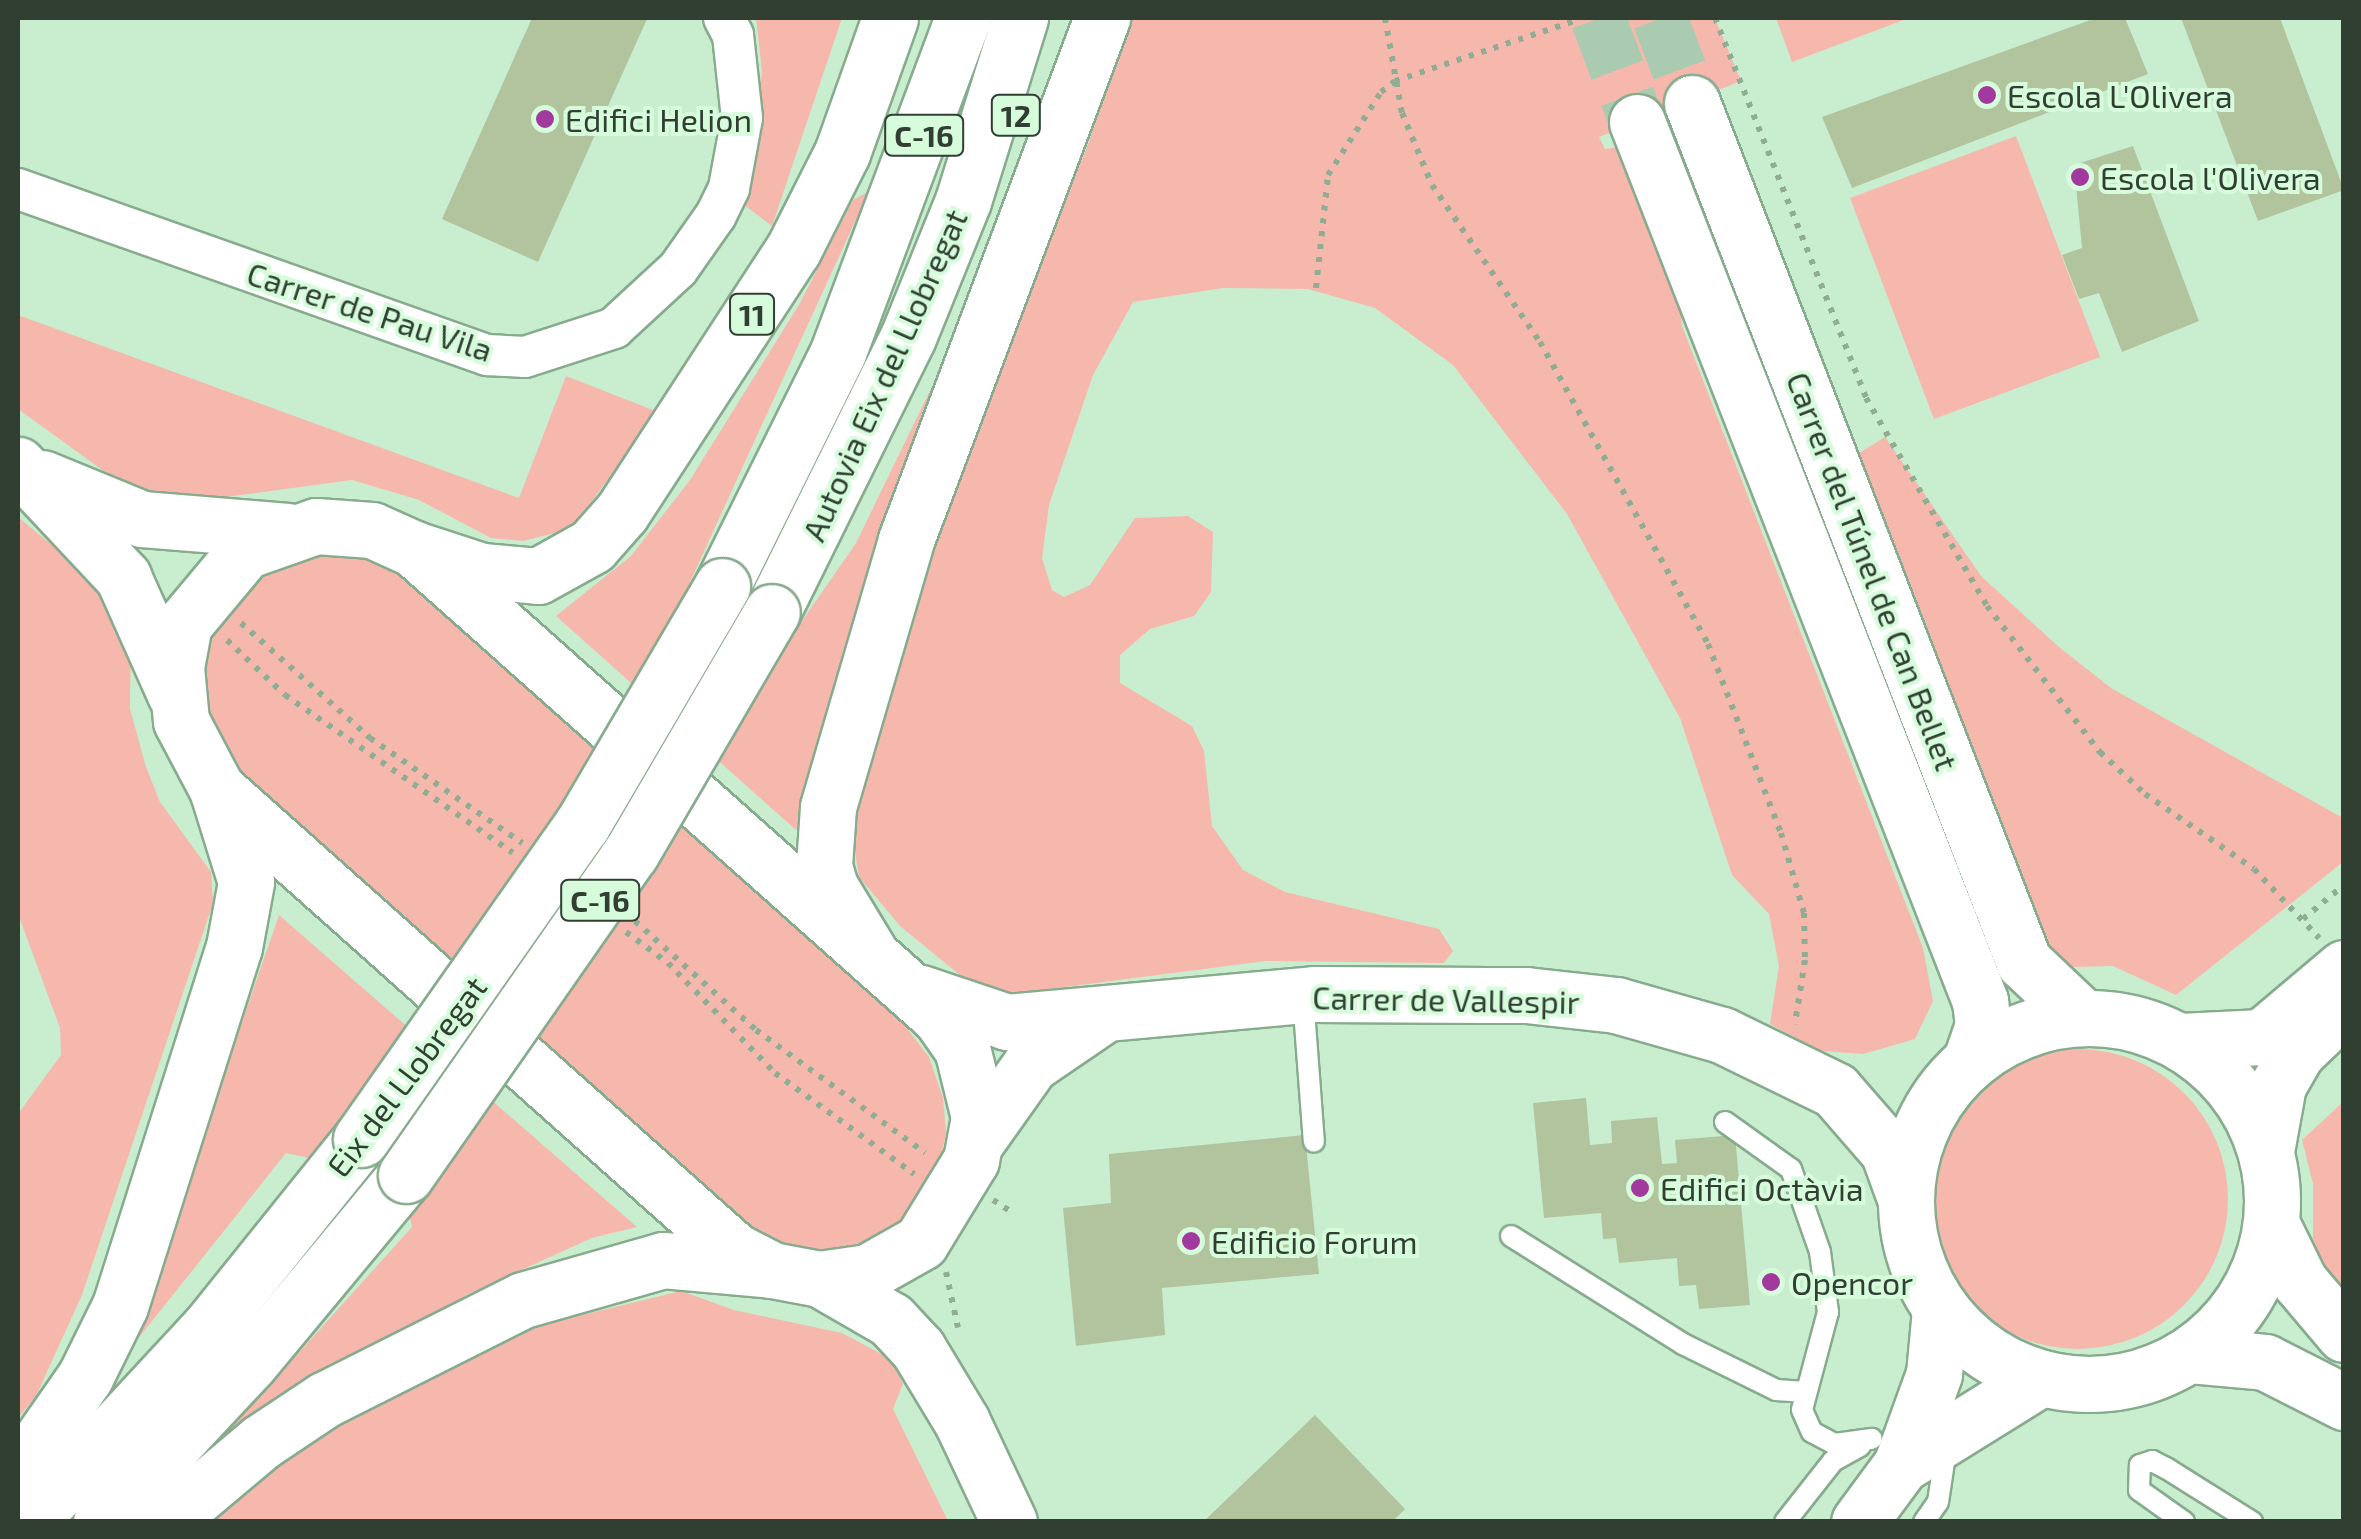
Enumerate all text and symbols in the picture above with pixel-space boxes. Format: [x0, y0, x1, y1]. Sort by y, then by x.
place label: Escola L'Olivera [2007, 76, 2233, 114]
marker: Escola L'Olivera [1976, 84, 1998, 106]
road number: 12 [988, 90, 1044, 140]
place label: Edifici Helion [565, 100, 752, 138]
marker: Edifici Helion [534, 108, 556, 130]
road number: C-16 [884, 110, 964, 160]
place label: Escola l'Olivera [2100, 158, 2321, 196]
marker: Escola l'Olivera [2069, 166, 2091, 188]
street label: Autovia Eix del Llobregat [793, 203, 975, 547]
street label: Carrer de Pau Vila [242, 253, 498, 369]
road number: 11 [727, 289, 777, 339]
street label: Carrer del Túnel de Can Bellet [1779, 365, 1967, 777]
road number: C-16 [560, 875, 640, 925]
street label: Eix del Llobregat [318, 968, 494, 1184]
street label: Carrer de Vallespir [1311, 977, 1581, 1021]
place label: Edifici Octàvia [1660, 1169, 1864, 1207]
marker: Edifici Octàvia [1629, 1177, 1651, 1199]
place label: Edificio Forum [1211, 1222, 1417, 1260]
marker: Edificio Forum [1180, 1230, 1202, 1252]
place label: Opencor [1791, 1263, 1913, 1301]
marker: Opencor [1760, 1271, 1782, 1293]

